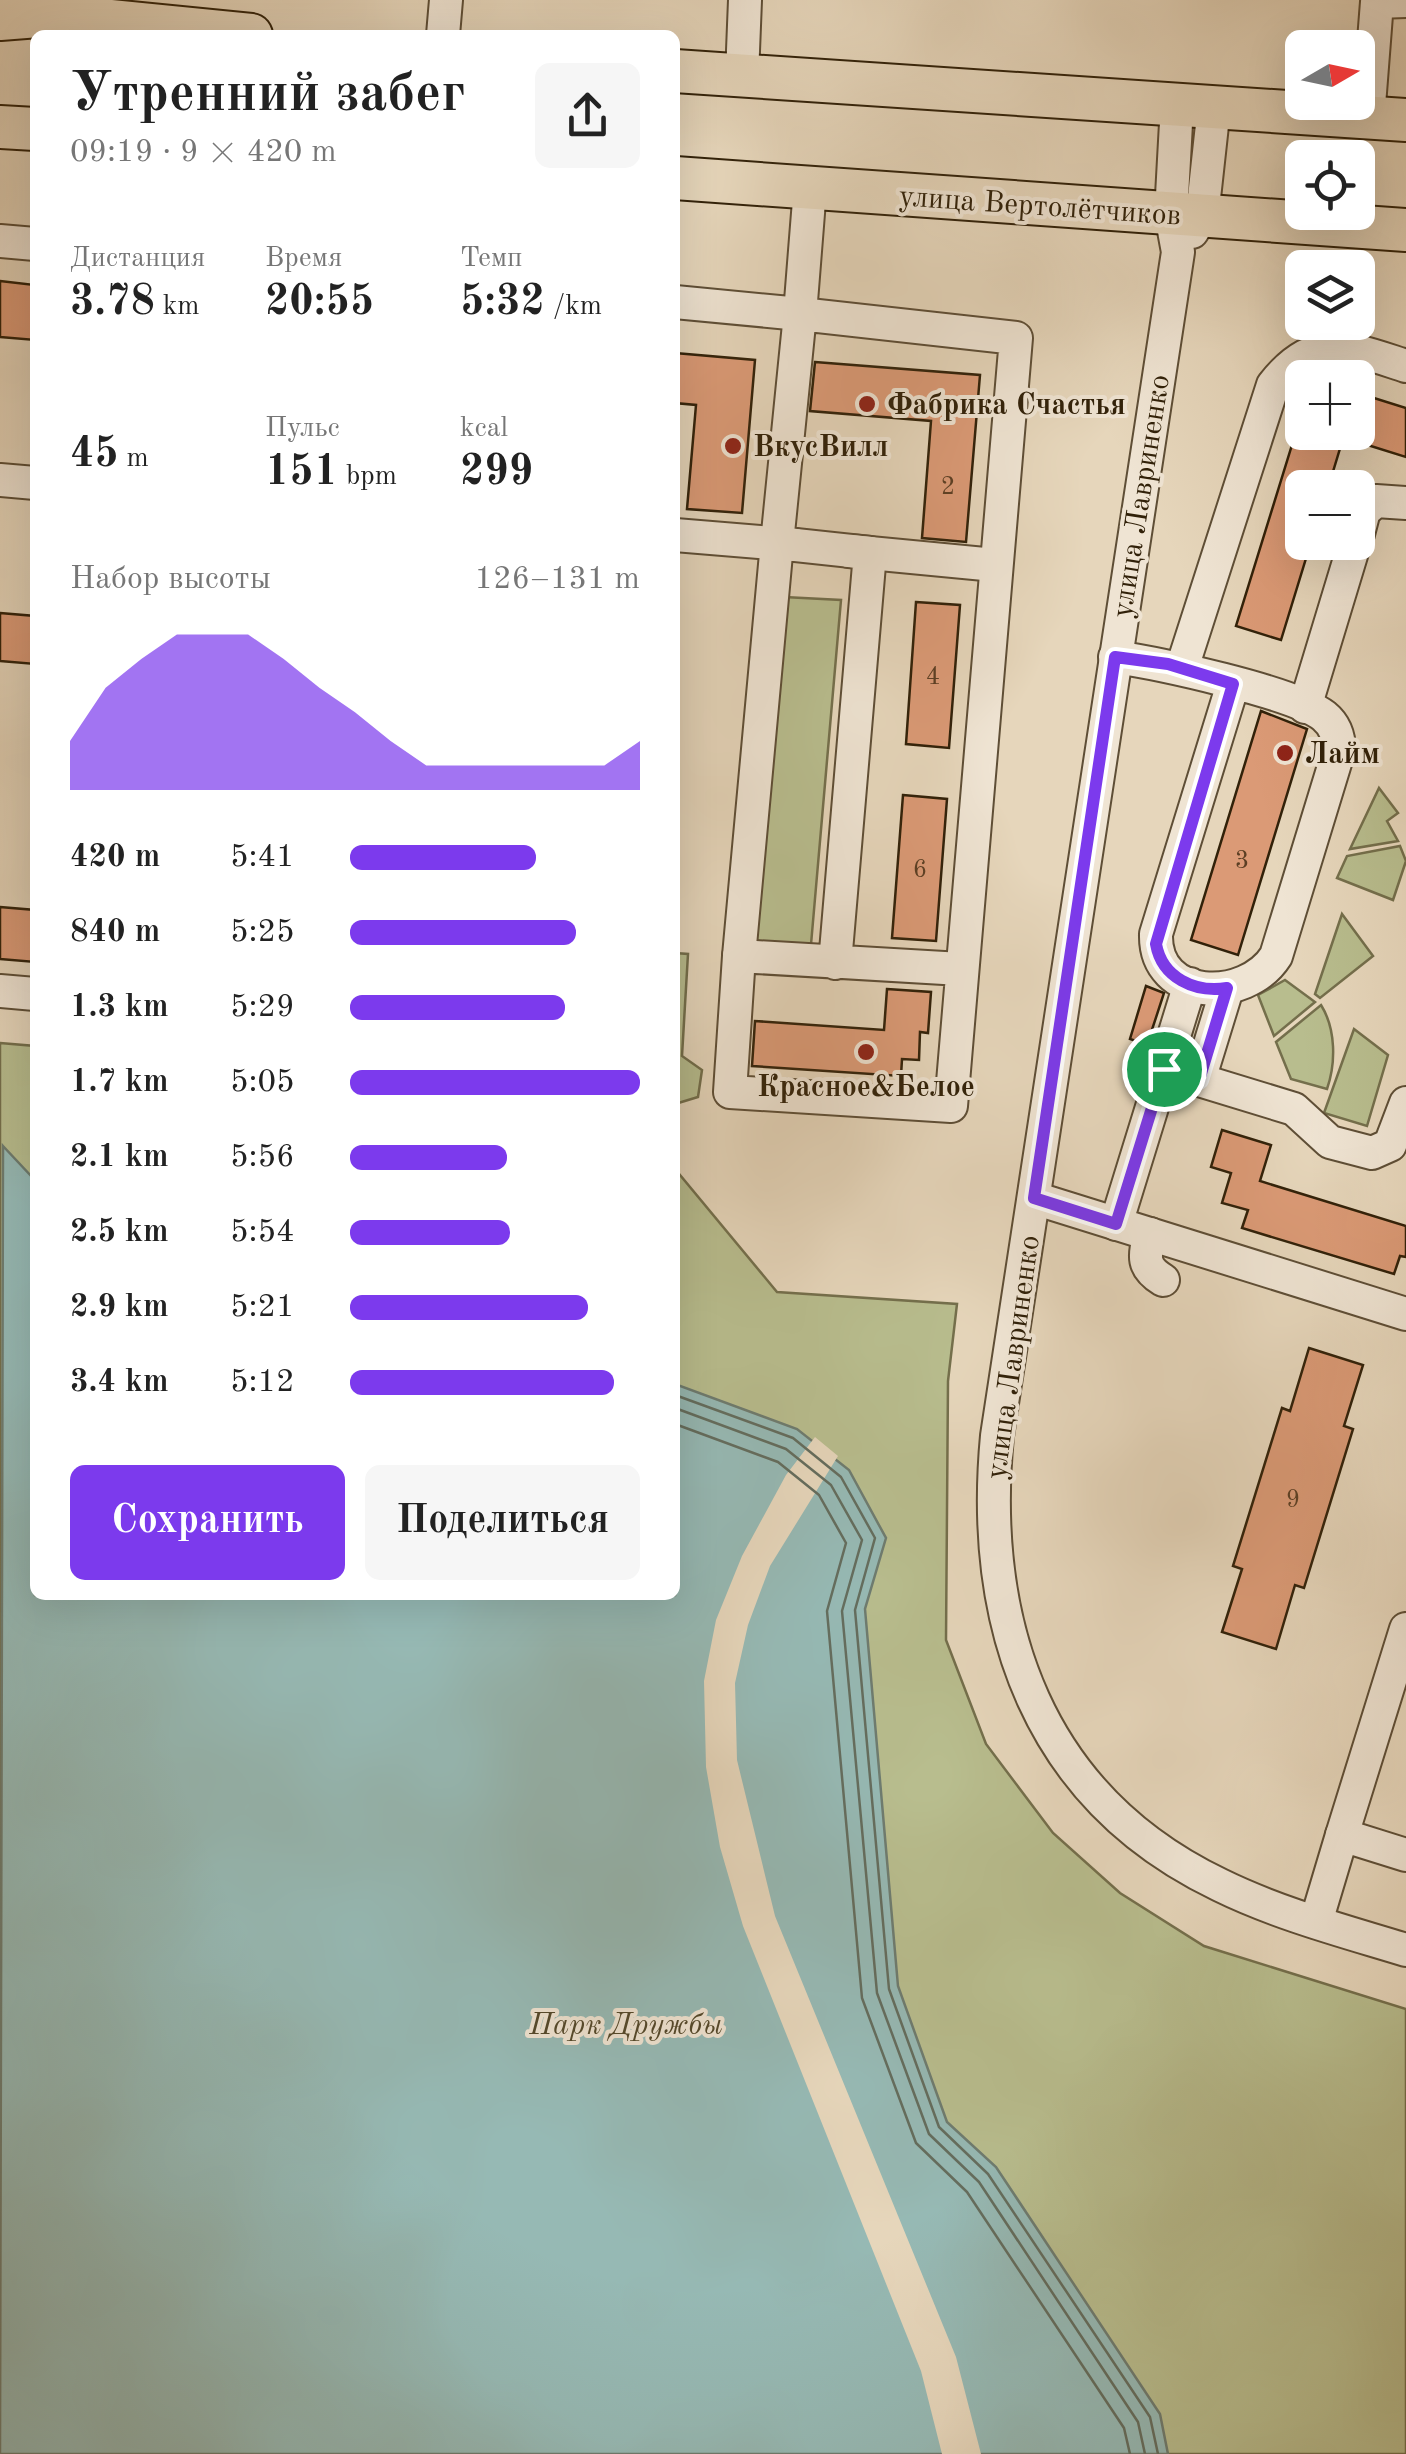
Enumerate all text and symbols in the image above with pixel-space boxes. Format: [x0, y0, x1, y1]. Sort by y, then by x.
north arrow [1285, 30, 1375, 120]
map controls [1285, 30, 1375, 560]
button: share [535, 63, 640, 168]
text: Утренний забег [70, 68, 466, 123]
text: 09:19 · 9 × 420 m [70, 137, 337, 169]
button: locate [1285, 140, 1375, 230]
street label: улица Вертолётчиков [898, 182, 1182, 232]
text: Дистанция [70, 245, 205, 273]
text: Время [265, 245, 342, 273]
text: Темп [460, 245, 522, 273]
button: layers [1285, 250, 1375, 340]
text: 3.78 [70, 282, 155, 324]
text: 20:55 [265, 282, 374, 324]
text: 5:32 [460, 282, 545, 324]
text: km [155, 293, 199, 321]
text: /km [545, 293, 602, 321]
button: + [1285, 360, 1375, 450]
street label: улица Лавриненко [1108, 372, 1176, 620]
place label: Фабрика Счастья [887, 391, 1126, 421]
marker: Фабрика Счастья [856, 393, 878, 415]
text: Пульс [265, 415, 340, 443]
text: kcal [460, 415, 508, 443]
place label: ВкусВилл [753, 433, 888, 463]
text: 45 [70, 434, 119, 476]
marker: ВкусВилл [722, 435, 744, 457]
text: m [119, 445, 149, 473]
text: 151 [265, 452, 338, 494]
text: 299 [460, 452, 533, 494]
text: bpm [338, 463, 397, 491]
button: − [1285, 470, 1375, 560]
house number: 2 [941, 475, 955, 500]
text: Набор высоты [70, 564, 271, 596]
text: 126–131 m [474, 564, 640, 596]
house number: 4 [926, 665, 940, 690]
place label: Лайм [1305, 740, 1380, 770]
marker: Лайм [1274, 742, 1296, 764]
text: 420 m [70, 842, 160, 874]
text: 5:41 [230, 842, 295, 874]
house number: 3 [1235, 849, 1249, 874]
house number: 6 [913, 858, 927, 883]
text: 840 m [70, 917, 160, 949]
text: 5:25 [230, 917, 295, 949]
text: 1.3 km [70, 992, 169, 1024]
text: 5:29 [230, 992, 295, 1024]
pin [1122, 1027, 1207, 1112]
marker: Красное&Белое [855, 1041, 877, 1063]
icon: arrive [1137, 1042, 1192, 1097]
text: 1.7 km [70, 1067, 169, 1099]
text: 5:05 [230, 1067, 295, 1099]
place label: Красное&Белое [757, 1073, 975, 1103]
text: 2.1 km [70, 1142, 169, 1174]
text: 5:56 [230, 1142, 295, 1174]
text: 2.5 km [70, 1217, 169, 1249]
text: 5:54 [230, 1217, 295, 1249]
street label: улица Лавриненко [982, 1233, 1046, 1481]
text: 2.9 km [70, 1292, 169, 1324]
text: 5:21 [230, 1292, 295, 1324]
text: 3.4 km [70, 1367, 169, 1399]
text: 5:12 [230, 1367, 295, 1399]
button: Сохранить [70, 1465, 345, 1580]
button: Поделиться [365, 1465, 640, 1580]
house number: 9 [1286, 1488, 1300, 1513]
park label: Парк Дружбы [528, 2011, 723, 2041]

